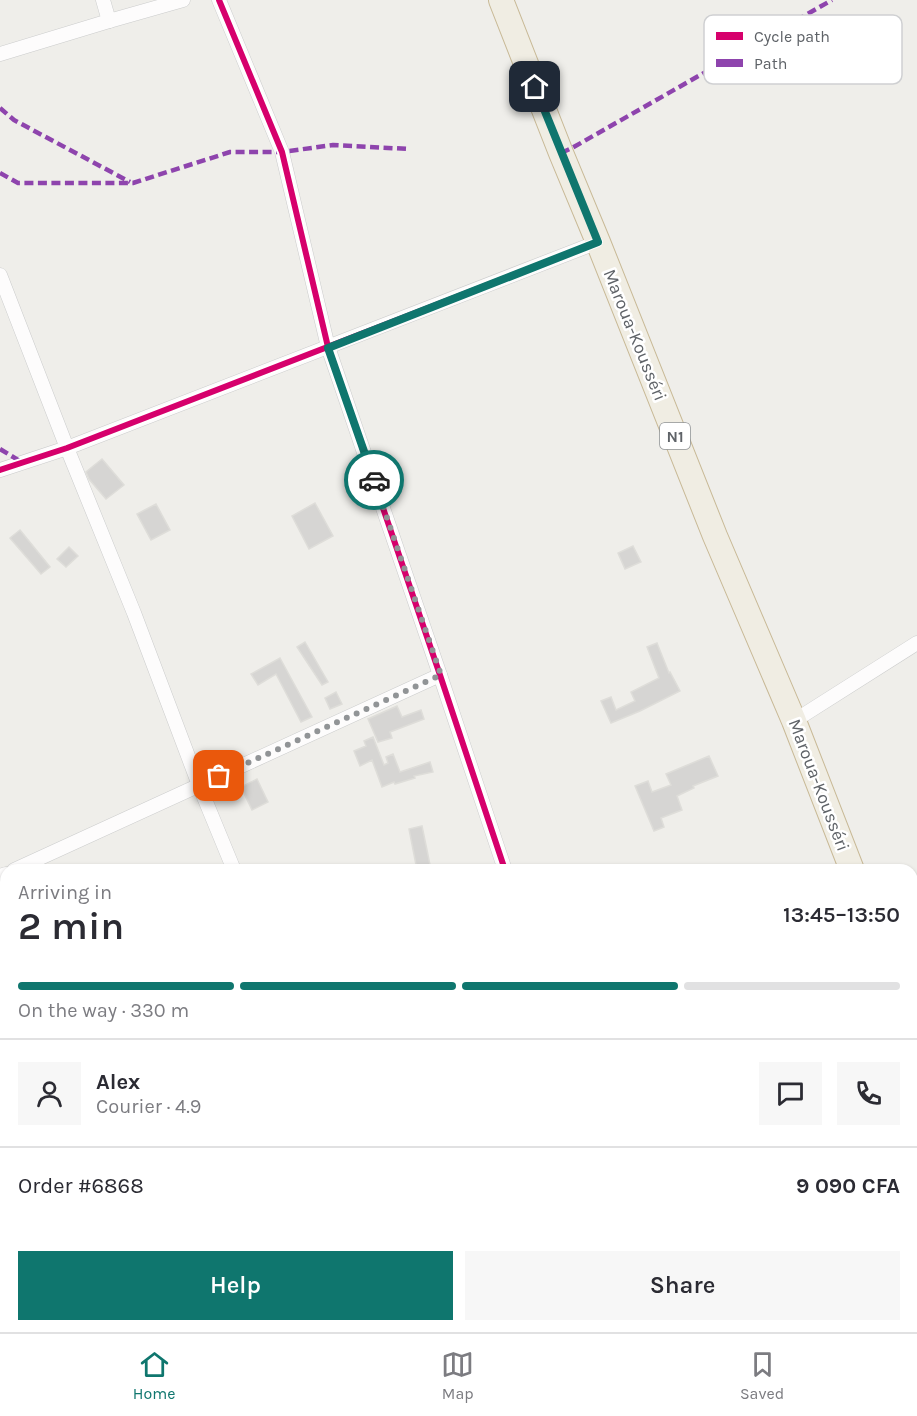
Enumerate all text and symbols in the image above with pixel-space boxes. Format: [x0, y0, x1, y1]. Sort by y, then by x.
legend [704, 15, 902, 84]
text: Cycle path [754, 27, 830, 46]
text: Path [754, 54, 787, 73]
pin [509, 61, 560, 112]
icon: home [518, 70, 551, 103]
street label: Maroua-Kousséri [599, 266, 671, 404]
road number: N1 [660, 423, 690, 449]
courier [344, 450, 404, 510]
icon: car [358, 464, 391, 497]
street label: Maroua-Kousséri [784, 716, 854, 854]
pin [193, 750, 244, 801]
icon: bag [202, 759, 235, 792]
text: Arriving in [18, 881, 112, 904]
text: 13:45–13:50 [783, 902, 900, 928]
text: 2 min [18, 903, 124, 949]
text: On the way · 330 m [18, 999, 189, 1022]
button: person [18, 1062, 81, 1125]
button: chat [759, 1062, 822, 1125]
button: phone [837, 1062, 900, 1125]
text: Alex [96, 1069, 140, 1095]
text: Courier · 4.9 [96, 1095, 201, 1118]
text: Order #6868 [18, 1173, 144, 1199]
text: 9 090 CFA [796, 1173, 900, 1199]
button: Help [18, 1251, 453, 1320]
button: Share [465, 1251, 900, 1320]
tab: Home [133, 1348, 175, 1403]
tab: Map [441, 1348, 474, 1403]
tab: Saved [740, 1348, 784, 1403]

